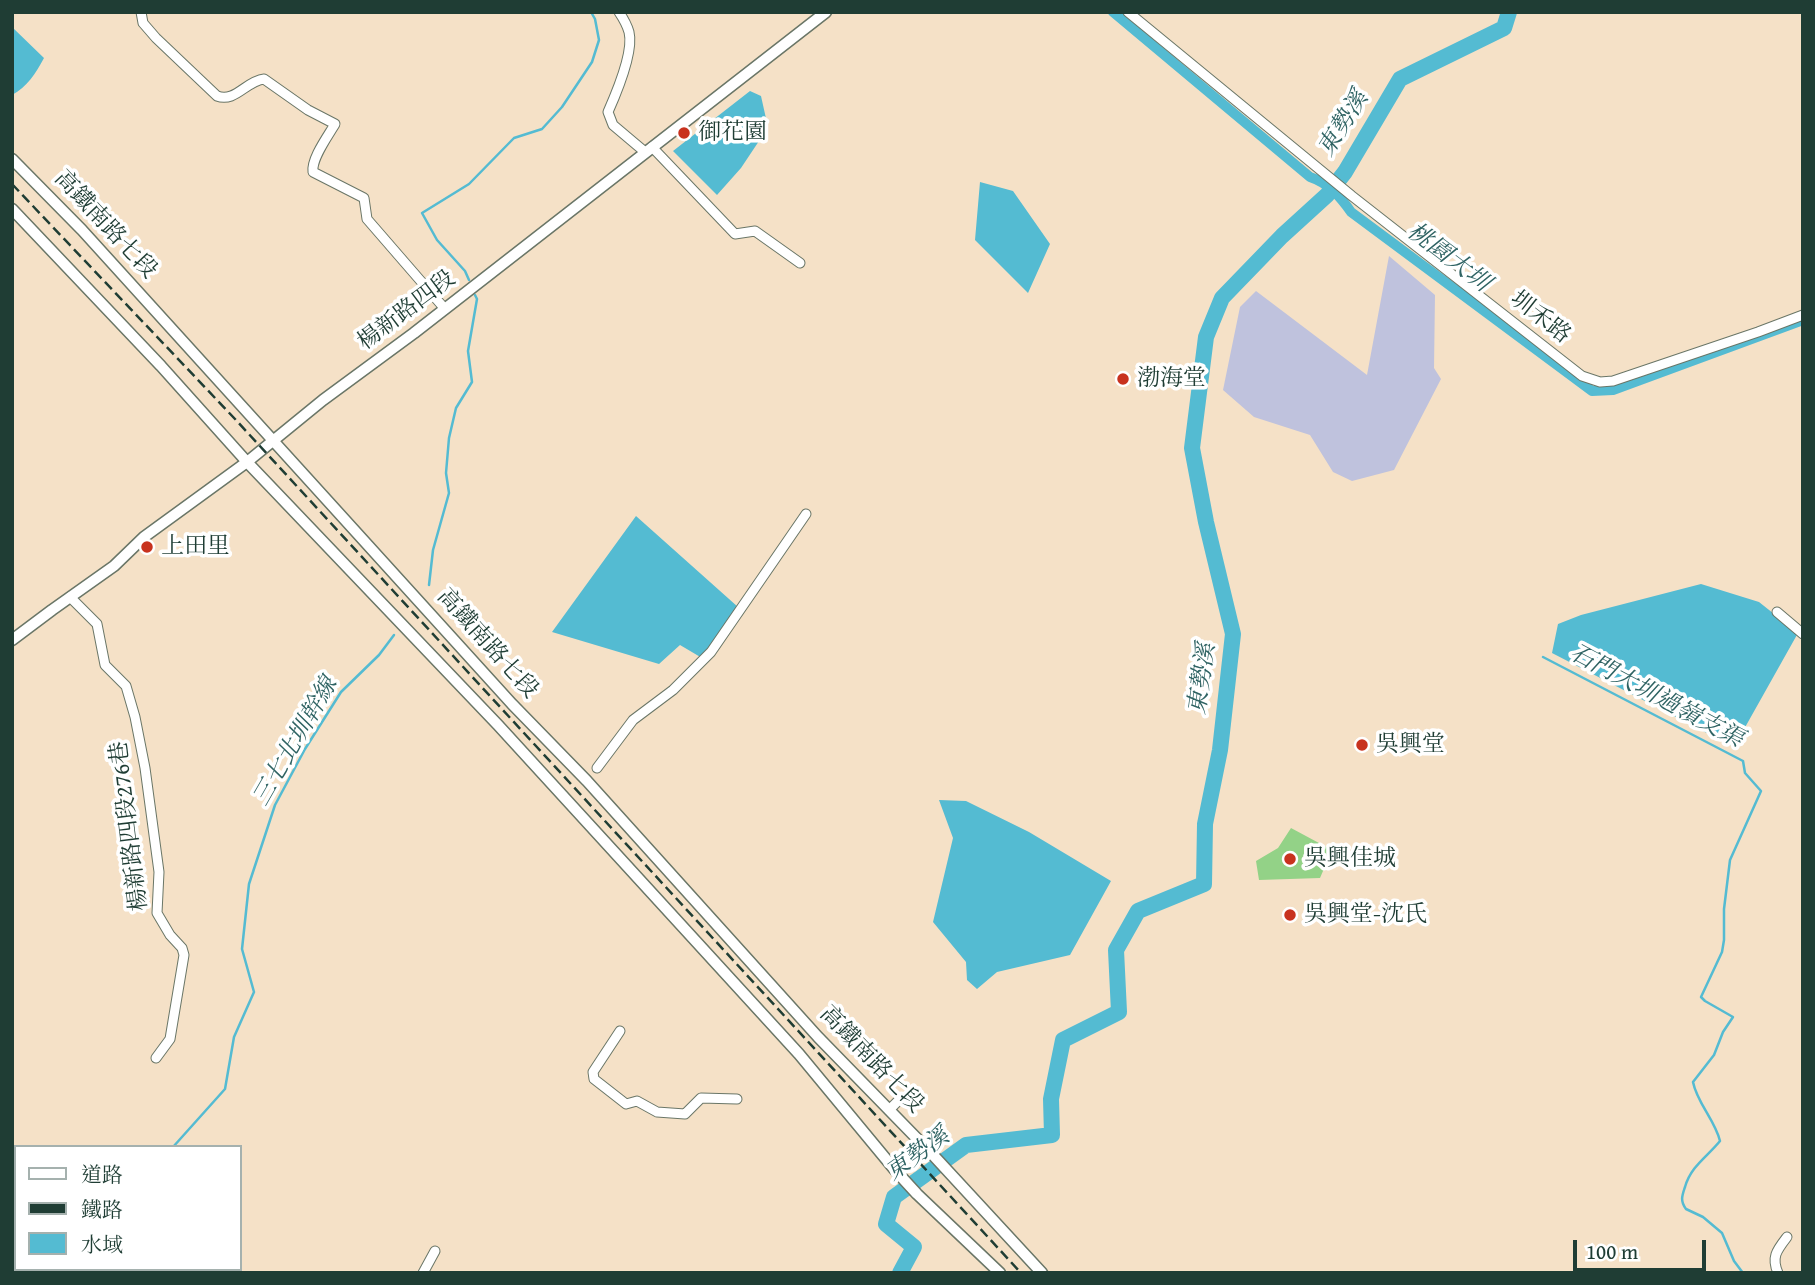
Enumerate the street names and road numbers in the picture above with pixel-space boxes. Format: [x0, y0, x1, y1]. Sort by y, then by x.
street label: 高鐵南路七段 [48, 165, 162, 285]
street label: 楊新路四段 [353, 265, 461, 357]
street label: 圳禾路 [1504, 286, 1576, 350]
street label: 高鐵南路七段 [431, 583, 543, 705]
street label: 楊新路四段276巷 [106, 739, 154, 913]
street label: 高鐵南路七段 [813, 1001, 929, 1119]

